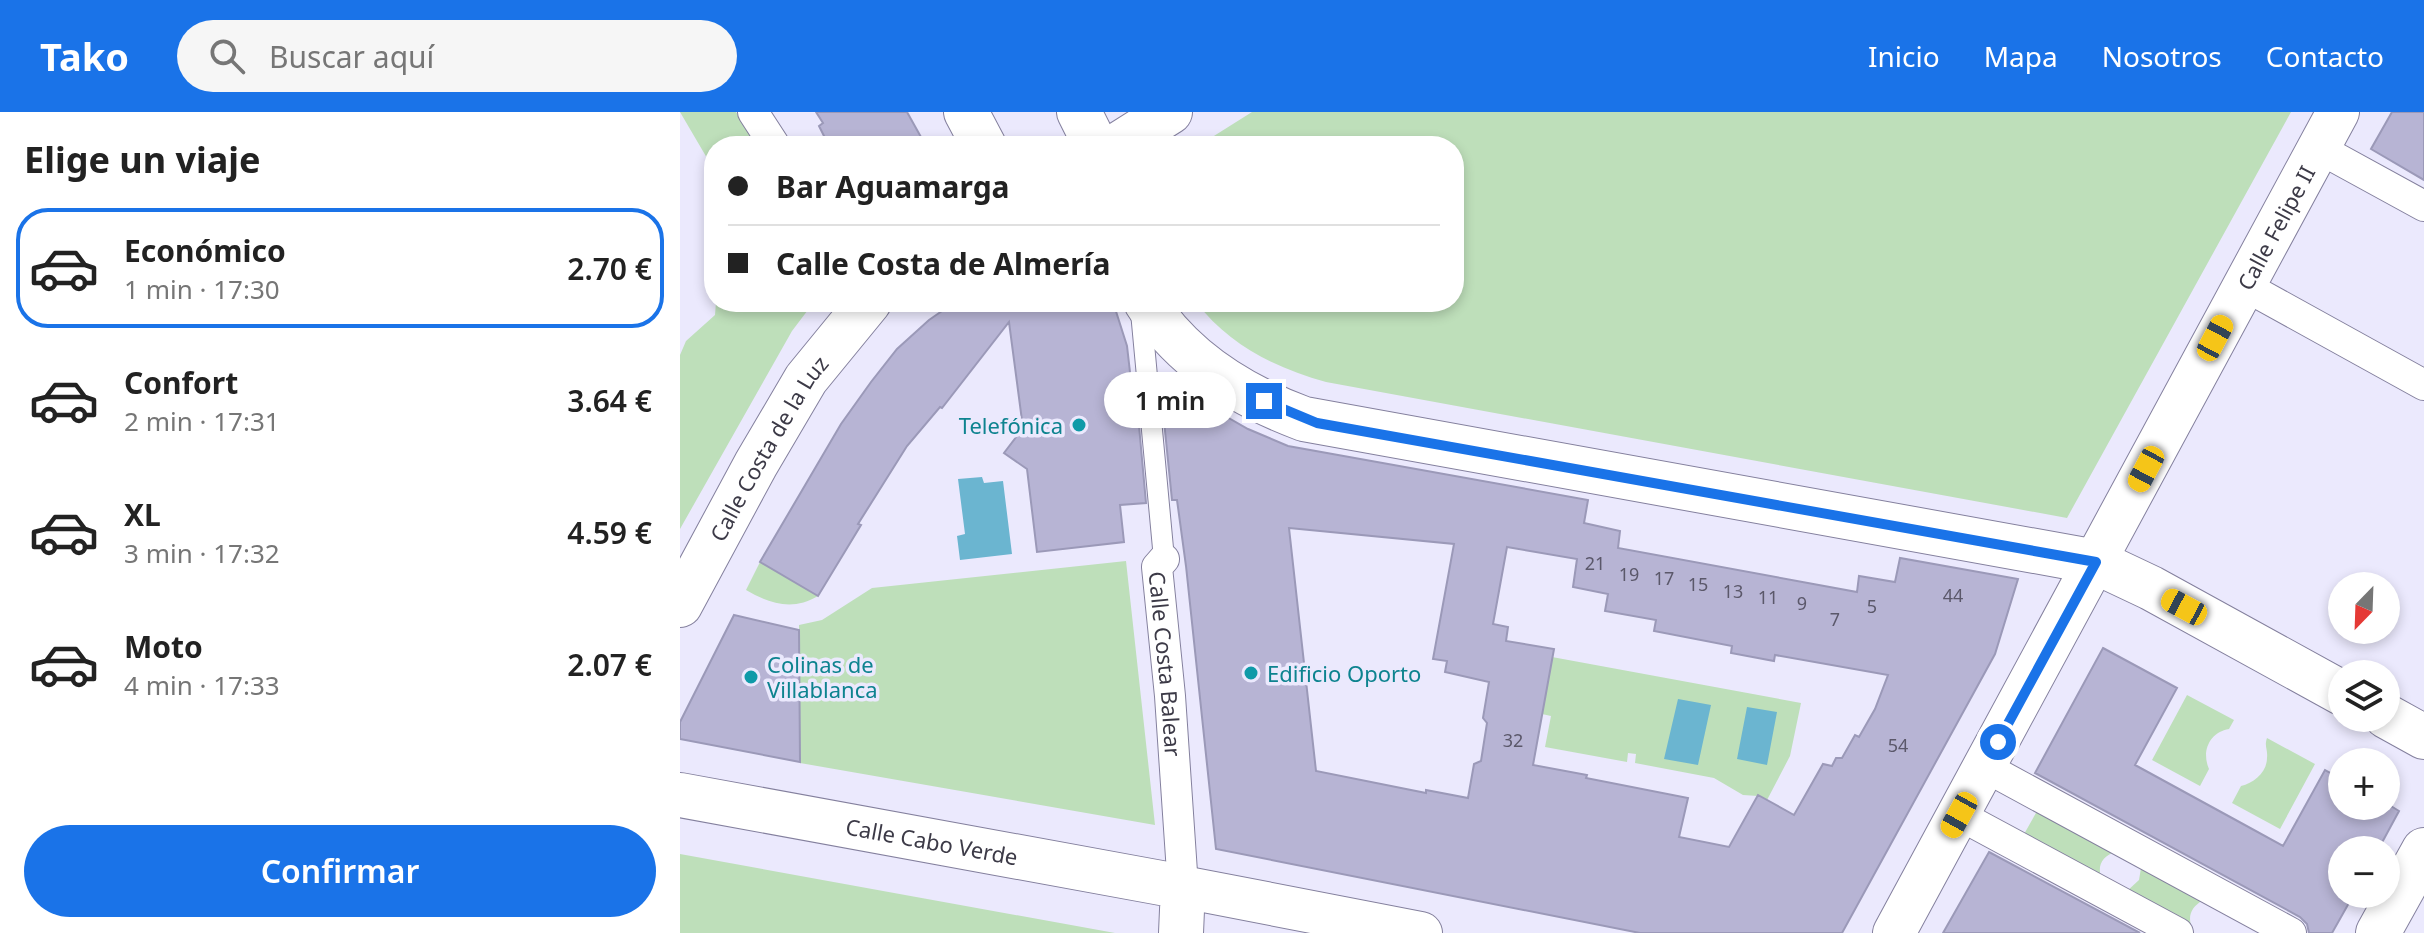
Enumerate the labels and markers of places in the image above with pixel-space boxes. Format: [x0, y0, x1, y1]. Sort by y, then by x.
place label: Telefónica [959, 410, 1063, 440]
marker: Telefónica [1070, 416, 1088, 434]
place label: Colinas de Villablanca [767, 649, 878, 704]
place label: Edificio Oporto [1267, 658, 1421, 688]
marker: Edificio Oporto [1242, 664, 1260, 682]
marker: Colinas de Villablanca [742, 668, 760, 686]

